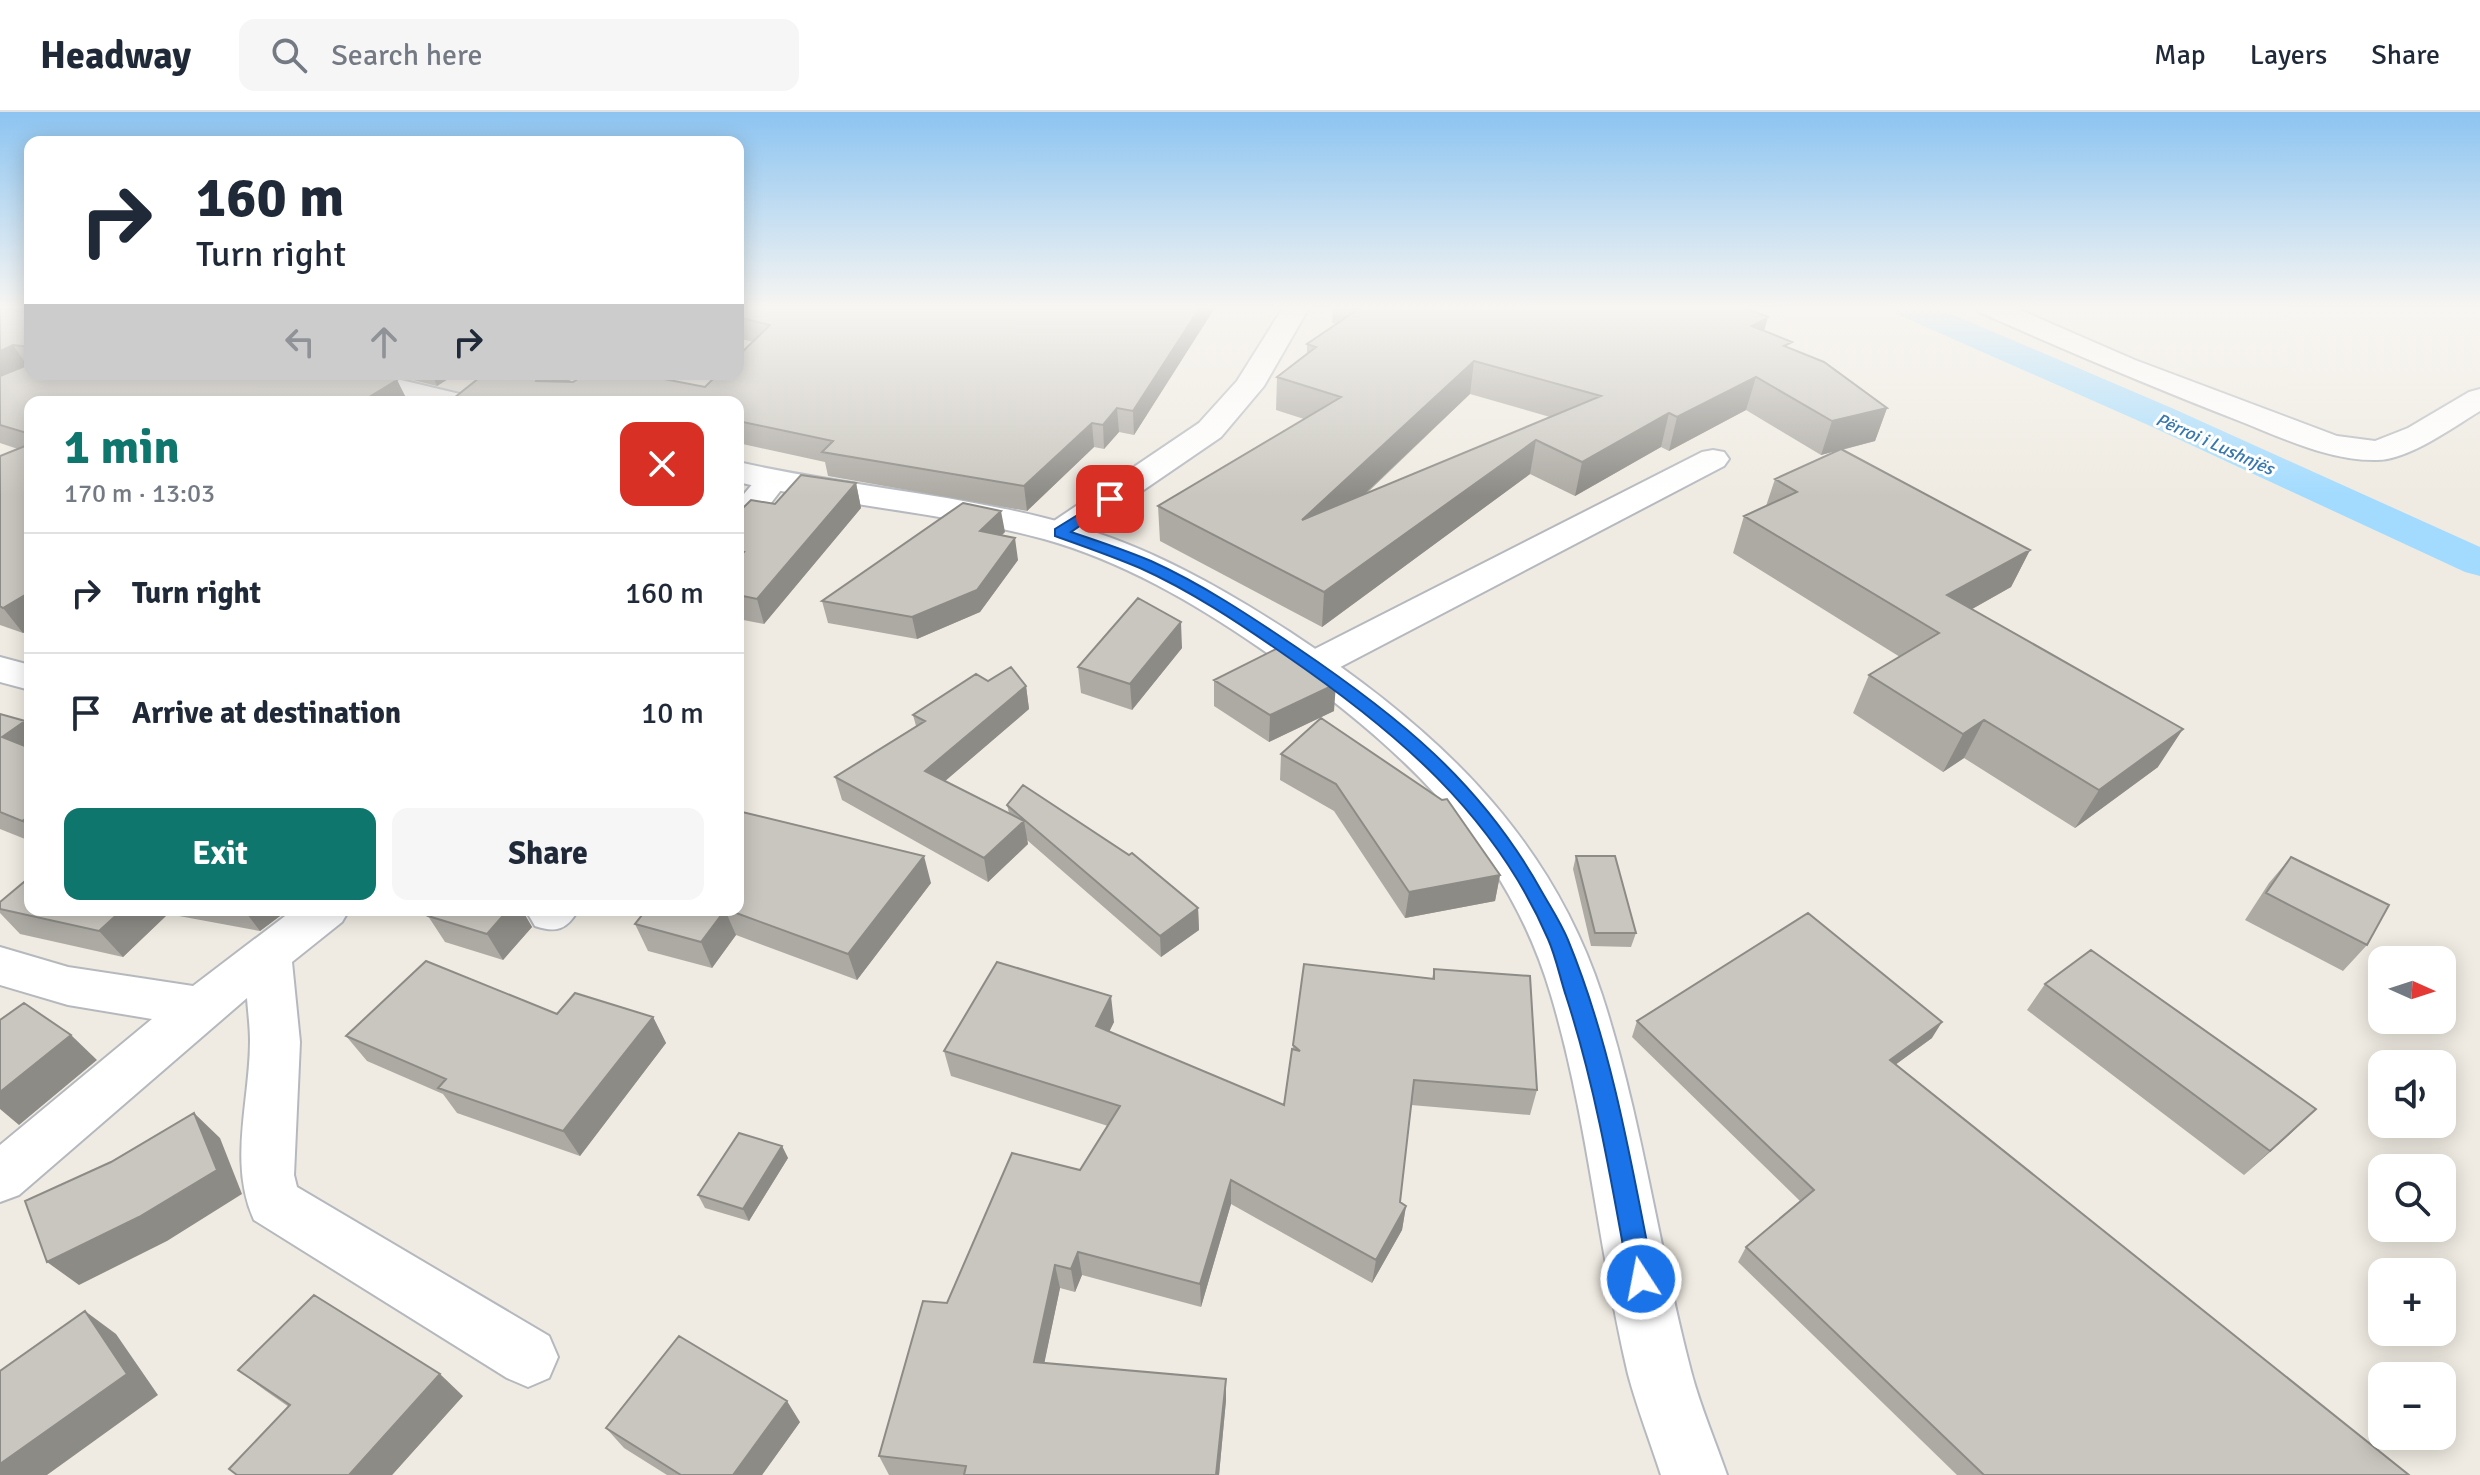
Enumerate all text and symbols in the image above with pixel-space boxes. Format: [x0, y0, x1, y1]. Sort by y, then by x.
search box [239, 19, 799, 91]
text: Headway [40, 32, 191, 79]
icon: search [267, 33, 311, 77]
text: Search here [331, 37, 482, 74]
text: Map [2154, 38, 2206, 72]
text: Layers [2250, 38, 2327, 72]
text: Share [2371, 38, 2440, 72]
text: 160 m [196, 163, 344, 232]
icon: right [64, 168, 168, 272]
text: Turn right [196, 232, 346, 277]
icon: left [278, 320, 322, 364]
icon: ahead [362, 320, 406, 364]
icon: right [446, 320, 490, 364]
water label: Përroi i Lushnjës [2153, 408, 2279, 481]
text: 1 min [64, 418, 180, 477]
button: close [620, 422, 704, 506]
pin [1076, 465, 1144, 533]
icon: arrive [1088, 477, 1132, 521]
text: 170 m · 13:03 [64, 478, 215, 510]
icon: right [64, 571, 108, 615]
text: Turn right [132, 575, 261, 612]
text: 160 m [625, 575, 704, 612]
icon: arrive [64, 691, 108, 735]
text: Arrive at destination [132, 695, 401, 732]
text: 10 m [641, 695, 704, 732]
button: Exit [64, 808, 376, 900]
button: Share [392, 808, 704, 900]
north arrow [2368, 946, 2456, 1034]
map controls [2368, 946, 2456, 1450]
button: sound [2368, 1050, 2456, 1138]
button: search [2368, 1154, 2456, 1242]
position arrow [1599, 1237, 1683, 1321]
button: + [2368, 1258, 2456, 1346]
button: − [2368, 1362, 2456, 1450]

